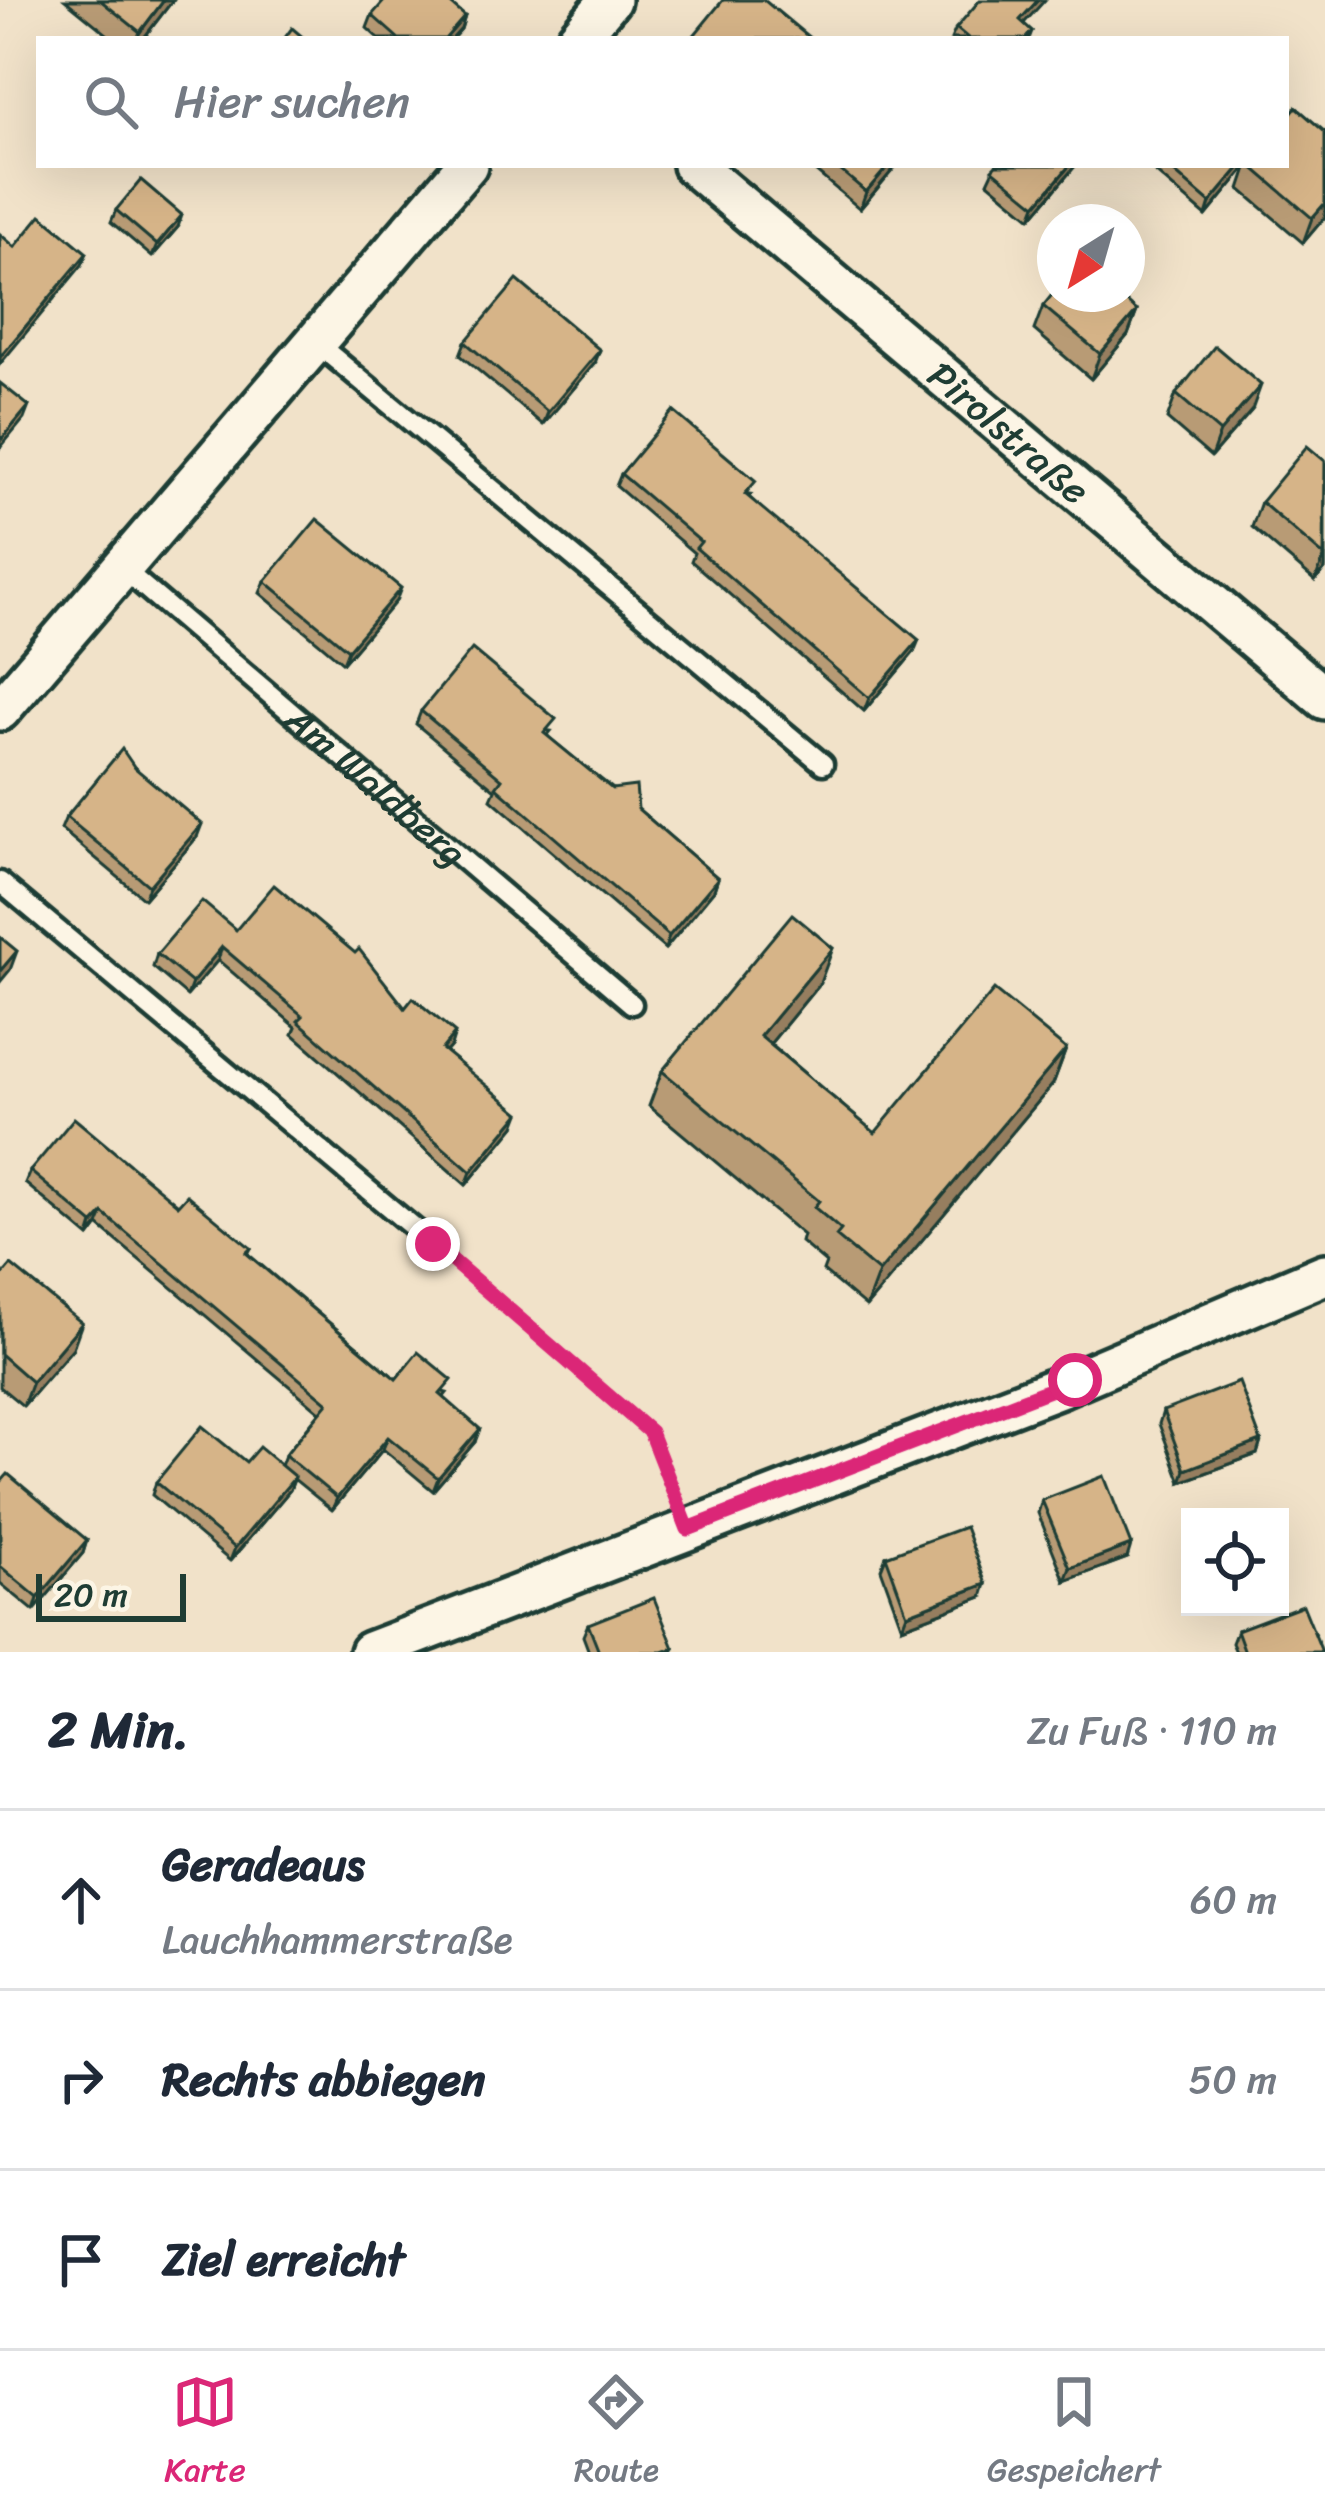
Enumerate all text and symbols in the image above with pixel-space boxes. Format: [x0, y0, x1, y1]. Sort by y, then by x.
search box [36, 36, 1289, 168]
text: Hier suchen [174, 62, 410, 142]
icon: search [78, 69, 144, 135]
north arrow [1037, 204, 1145, 312]
street label: Pirolstraße [911, 343, 1106, 522]
street label: Am Waldberg [268, 686, 484, 885]
route end [406, 1217, 460, 1271]
route start [1048, 1353, 1102, 1407]
map controls [1181, 1508, 1289, 1616]
button: locate [1181, 1508, 1289, 1616]
text: 20 m [54, 1566, 128, 1624]
scale bar [36, 1568, 186, 1621]
text: 2 Min. [48, 1685, 189, 1775]
text: Zu Fuß · 110 m [1027, 1696, 1277, 1765]
text: Geradeaus [162, 1825, 365, 1905]
text: 60 m [1190, 1865, 1277, 1934]
icon: ahead [48, 1867, 114, 1933]
text: Lauchhammerstraße [162, 1905, 513, 1974]
text: Rechts abbiegen [162, 2040, 485, 2120]
text: 50 m [1188, 2045, 1277, 2114]
icon: right [48, 2047, 114, 2113]
text: Ziel erreicht [162, 2220, 405, 2300]
icon: arrive [48, 2227, 114, 2293]
tab: Karte [164, 2369, 246, 2499]
tab: Route [574, 2369, 659, 2499]
tab: Gespeichert [987, 2369, 1161, 2499]

